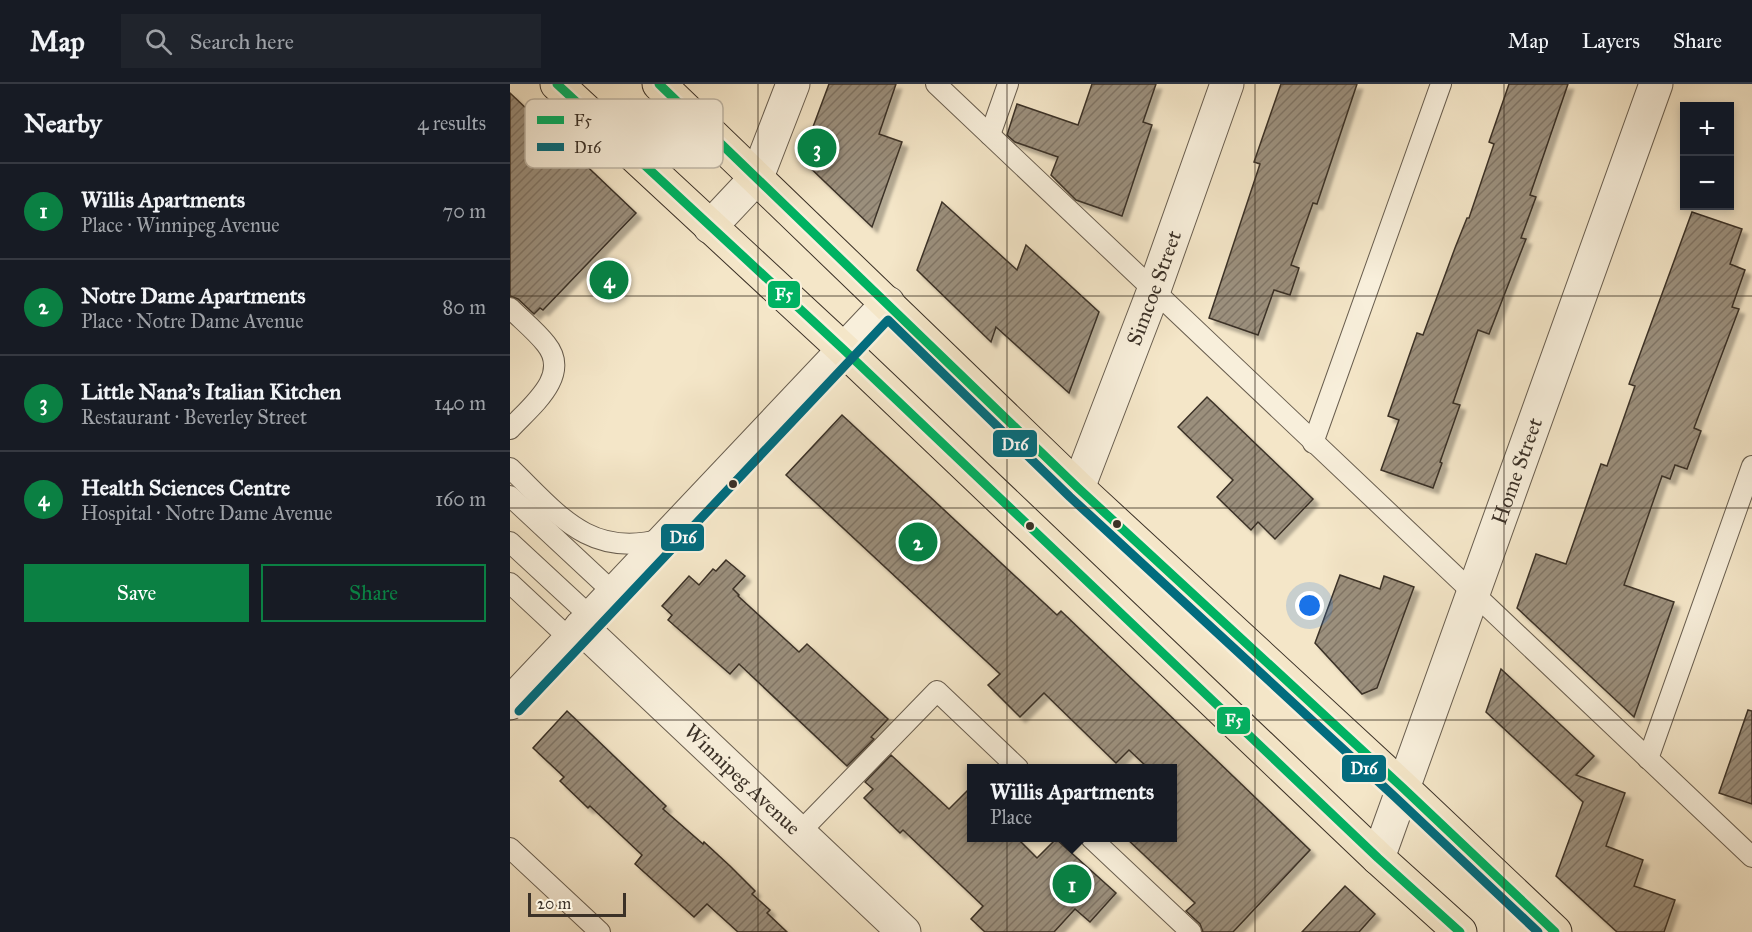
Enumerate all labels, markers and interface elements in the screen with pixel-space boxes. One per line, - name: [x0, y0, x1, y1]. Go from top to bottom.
- search box: [121, 14, 541, 68]
- text: Map: [30, 24, 85, 59]
- icon: search: [142, 25, 175, 58]
- text: Search here: [190, 28, 294, 55]
- text: Map: [1508, 28, 1549, 54]
- text: Layers: [1582, 28, 1640, 54]
- text: Share: [1673, 28, 1722, 54]
- legend: [525, 99, 723, 168]
- map controls: [1680, 102, 1734, 210]
- button: +: [1680, 102, 1734, 156]
- text: Nearby: [24, 107, 102, 139]
- text: 4 results: [417, 111, 486, 135]
- text: F5: [574, 111, 592, 130]
- pin: 3: [798, 126, 836, 170]
- text: D16: [574, 138, 602, 157]
- button: −: [1680, 156, 1734, 210]
- text: Willis Apartments: [81, 186, 245, 213]
- text: 1: [40, 199, 47, 223]
- text: 70 m: [443, 199, 486, 223]
- text: Place · Winnipeg Avenue: [81, 213, 280, 237]
- street label: Simcoe Street: [1121, 226, 1187, 349]
- pin: 4: [590, 258, 628, 302]
- line badge: F5: [767, 280, 801, 309]
- text: Notre Dame Apartments: [81, 282, 306, 309]
- text: F5: [775, 285, 794, 304]
- text: 2: [39, 295, 48, 319]
- text: 80 m: [443, 295, 486, 319]
- text: Place · Notre Dame Avenue: [81, 309, 304, 333]
- text: Little Nana's Italian Kitchen: [81, 378, 341, 405]
- text: 3: [40, 391, 48, 415]
- text: 140 m: [434, 391, 486, 415]
- text: Restaurant · Beverley Street: [81, 405, 307, 429]
- street label: Home Street: [1486, 414, 1548, 528]
- line badge: D16: [992, 429, 1038, 458]
- text: D16: [1001, 435, 1029, 454]
- text: Health Sciences Centre: [81, 474, 290, 501]
- unlabelled marker: [727, 478, 739, 490]
- text: 4: [38, 487, 49, 511]
- text: 160 m: [435, 487, 486, 511]
- text: Hospital · Notre Dame Avenue: [81, 501, 332, 525]
- unlabelled marker: [1111, 518, 1123, 530]
- pin: 2: [898, 520, 938, 564]
- unlabelled marker: [1024, 520, 1036, 532]
- line badge: D16: [660, 523, 705, 552]
- text: D16: [669, 528, 697, 547]
- button: Save: [24, 564, 249, 622]
- button: Share: [261, 564, 486, 622]
- your location: [1295, 591, 1324, 620]
- line badge: F5: [1216, 706, 1251, 735]
- text: F5: [1225, 711, 1244, 730]
- street label: Winnipeg Avenue: [679, 718, 806, 841]
- line badge: D16: [1341, 754, 1387, 783]
- text: D16: [1350, 759, 1378, 778]
- popup: [967, 764, 1177, 842]
- text: Willis Apartments: [990, 778, 1154, 805]
- text: Place: [990, 805, 1032, 829]
- pin: 1: [1052, 862, 1092, 906]
- scale bar: [528, 890, 626, 918]
- text: 20 m: [537, 894, 571, 913]

